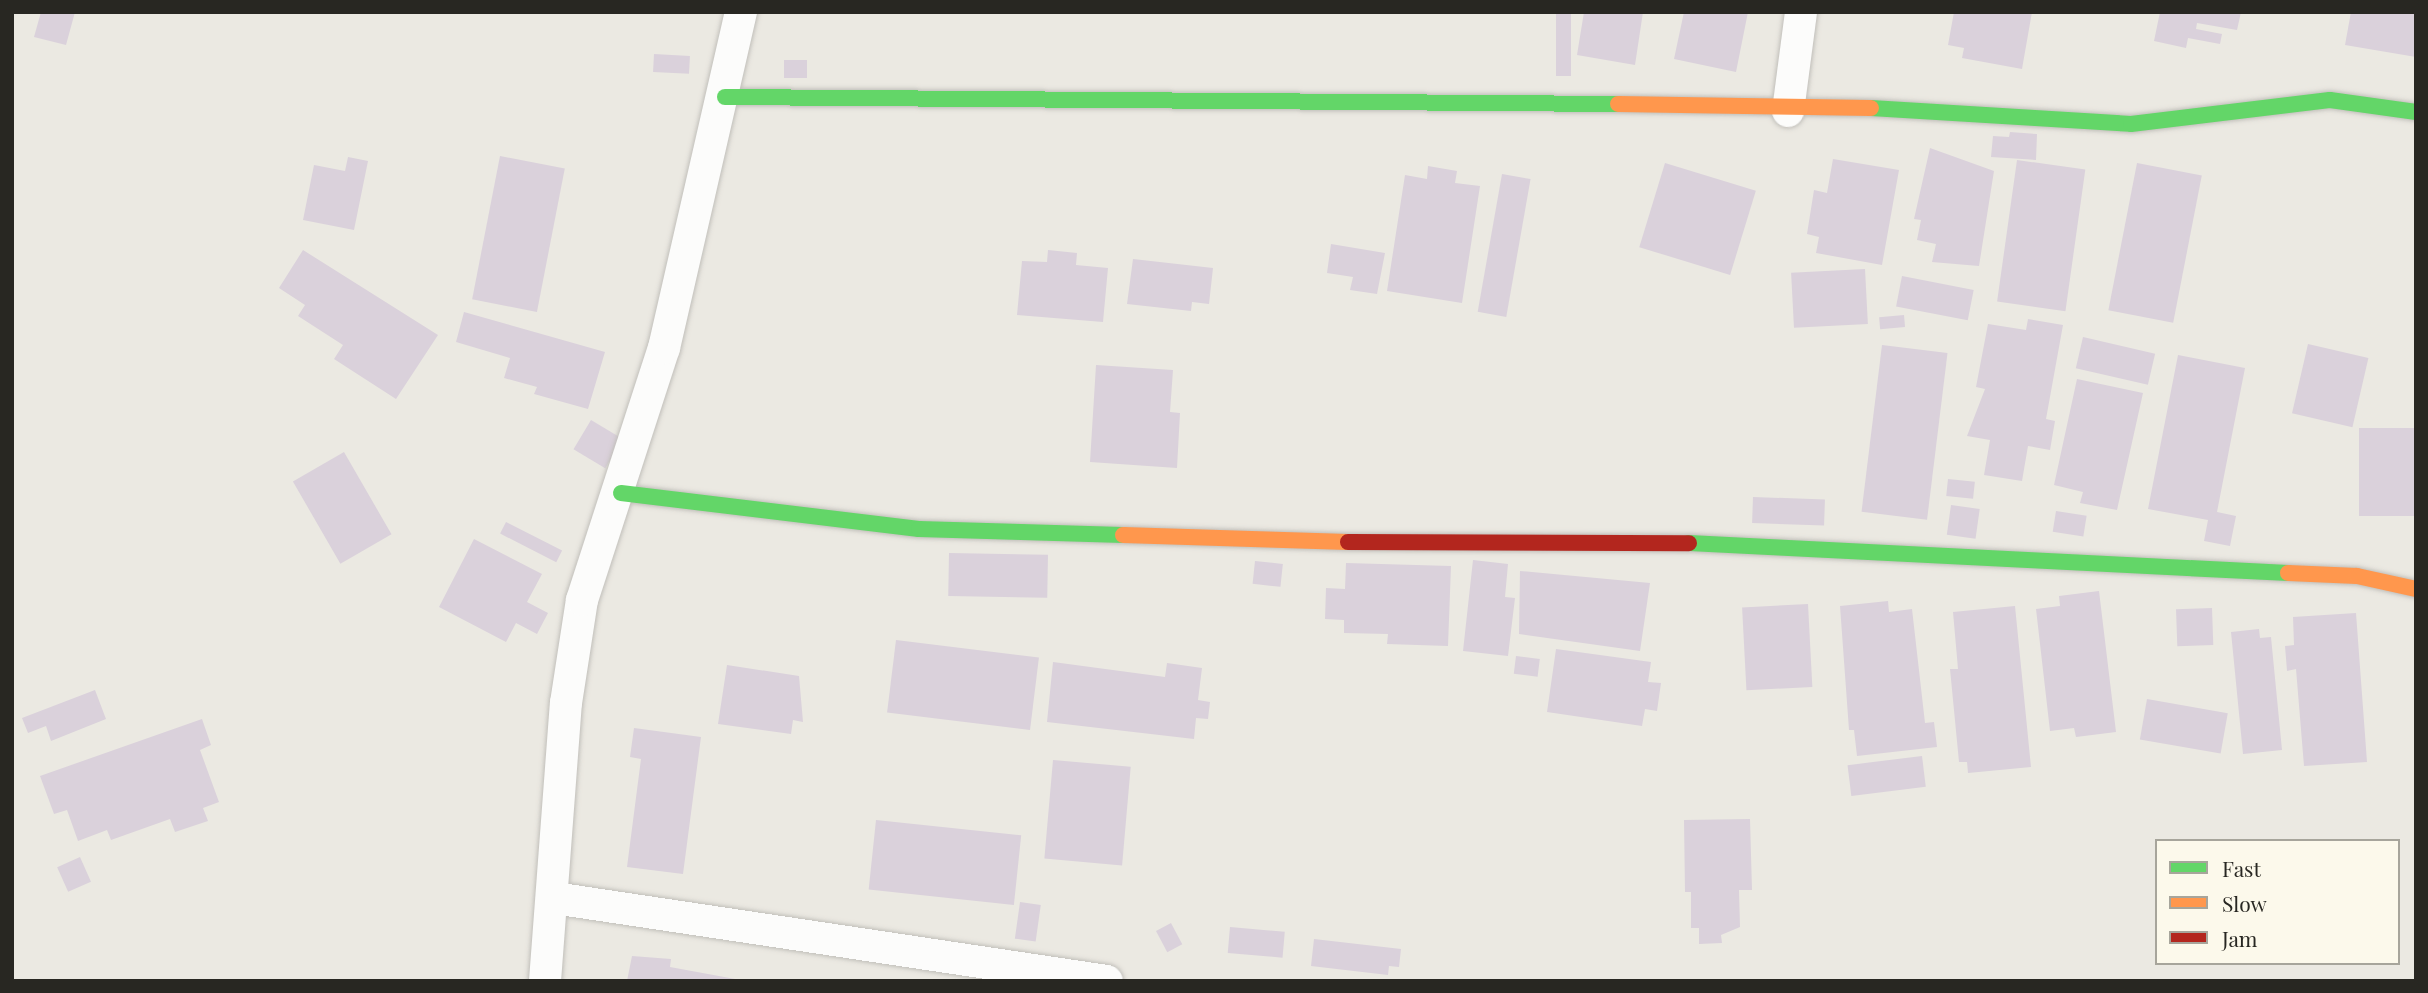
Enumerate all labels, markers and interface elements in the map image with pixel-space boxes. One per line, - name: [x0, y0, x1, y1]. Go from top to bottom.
- legend: [2155, 839, 2400, 965]
- text: Fast: [2222, 854, 2261, 882]
- text: Slow: [2222, 889, 2267, 917]
- text: Jam: [2222, 924, 2258, 952]

